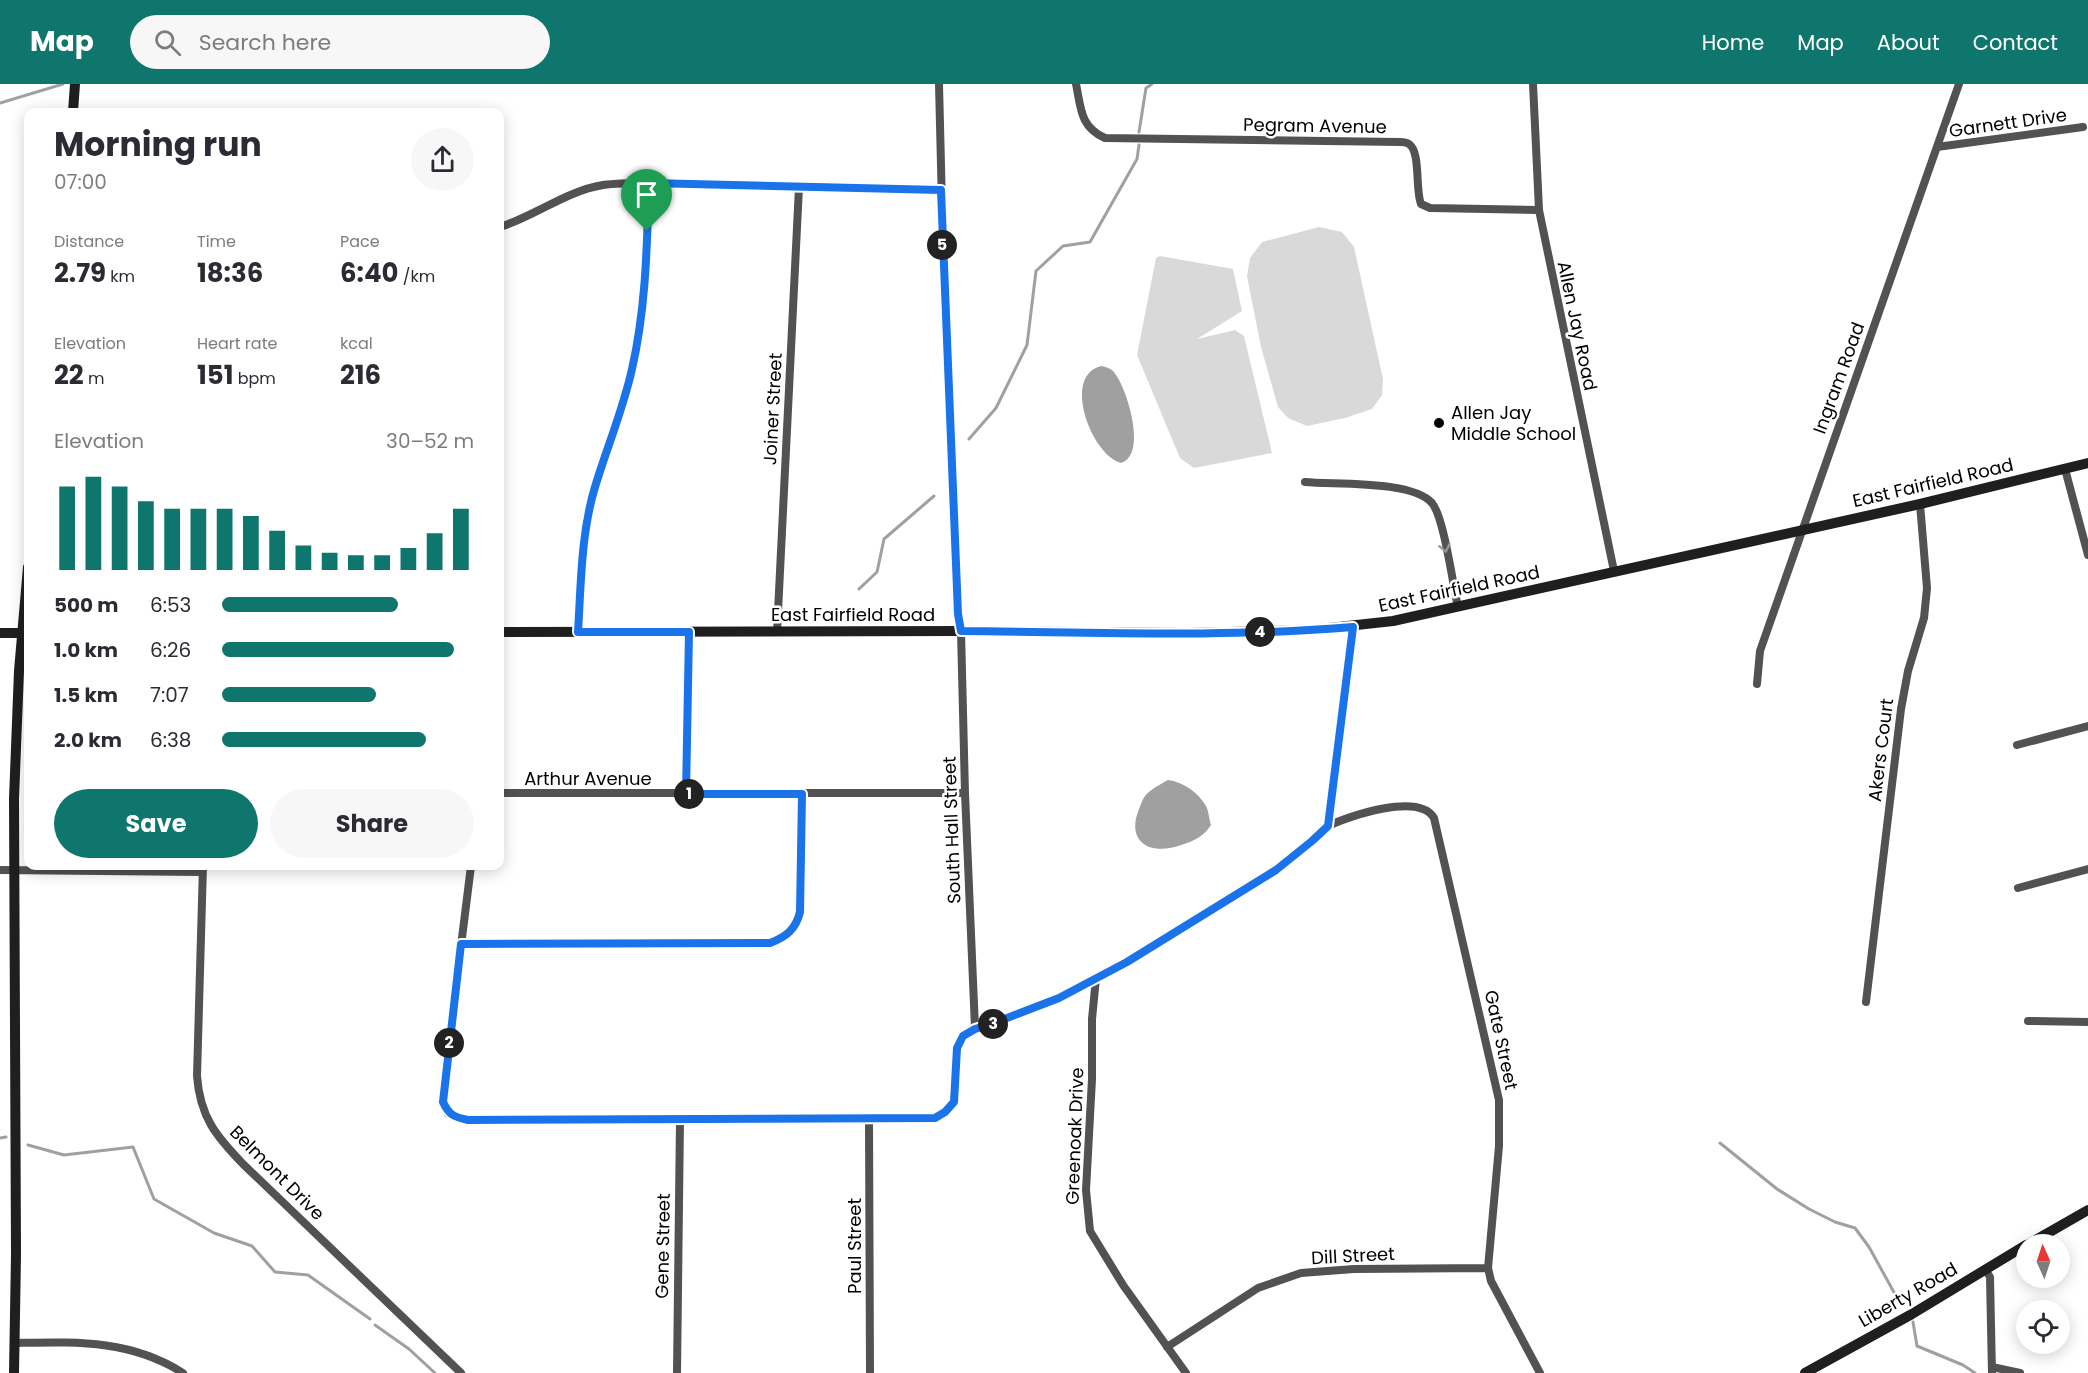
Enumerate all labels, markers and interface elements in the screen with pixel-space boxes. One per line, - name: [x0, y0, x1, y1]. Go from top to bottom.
- search box: [130, 15, 550, 69]
- text: Map: [30, 22, 94, 61]
- icon: search: [151, 26, 184, 59]
- text: Search here: [199, 27, 331, 58]
- text: Home: [1702, 28, 1764, 57]
- text: Map: [1797, 28, 1844, 57]
- text: About: [1877, 28, 1940, 57]
- text: Contact: [1973, 28, 2058, 57]
- street label: Garnett Drive: [1947, 102, 2068, 143]
- street label: Pegram Avenue: [1243, 112, 1387, 139]
- text: Morning run: [54, 121, 262, 168]
- button: share: [411, 128, 474, 191]
- text: 07:00: [54, 168, 107, 196]
- pin: [621, 169, 672, 231]
- icon: arrive: [630, 178, 663, 211]
- text: Distance: [54, 230, 124, 253]
- text: Time: [197, 230, 236, 253]
- text: Pace: [340, 230, 380, 253]
- pin: 5: [927, 230, 957, 260]
- text: 5: [937, 233, 947, 256]
- text: 2.79: [54, 255, 106, 291]
- text: 18:36: [197, 255, 263, 291]
- text: 6:40: [340, 255, 399, 291]
- street label: Allen Jay Road: [1552, 259, 1603, 393]
- text: km: [106, 265, 135, 288]
- text: /km: [399, 265, 435, 288]
- street label: Ingram Road: [1807, 319, 1870, 437]
- text: Elevation: [54, 332, 126, 355]
- text: Heart rate: [197, 332, 277, 355]
- text: kcal: [340, 332, 373, 355]
- street label: Joiner Street: [757, 352, 788, 466]
- text: 22: [54, 357, 84, 393]
- text: 151: [197, 357, 233, 393]
- text: 216: [340, 357, 381, 393]
- text: m: [84, 367, 104, 390]
- text: bpm: [233, 367, 276, 390]
- place label: Allen Jay Middle School: [1451, 400, 1576, 446]
- marker: Allen Jay Middle School: [1432, 416, 1446, 430]
- text: Elevation: [54, 427, 144, 455]
- text: 30–52 m: [386, 427, 474, 455]
- street label: East Fairfield Road: [1850, 452, 2016, 513]
- one-way arrow: [1438, 543, 1451, 553]
- street label: East Fairfield Road: [1376, 559, 1542, 618]
- text: 500 m: [54, 591, 119, 619]
- text: 6:53: [150, 591, 191, 619]
- street label: East Fairfield Road: [771, 602, 935, 627]
- pin: 4: [1245, 617, 1275, 647]
- text: 4: [1255, 620, 1265, 643]
- text: 1.0 km: [54, 636, 118, 664]
- text: 6:26: [150, 636, 191, 664]
- text: 1.5 km: [54, 681, 118, 709]
- text: 7:07: [150, 681, 189, 709]
- street label: Akers Court: [1862, 697, 1899, 803]
- text: 2.0 km: [54, 726, 122, 754]
- text: 6:38: [150, 726, 191, 754]
- street label: South Hall Street: [936, 756, 967, 904]
- street label: Arthur Avenue: [524, 766, 652, 791]
- pin: 1: [674, 779, 704, 809]
- text: 1: [686, 782, 692, 805]
- button: Save: [54, 789, 258, 858]
- button: Share: [270, 789, 474, 858]
- street label: Gate Street: [1479, 988, 1524, 1092]
- pin: 3: [978, 1009, 1008, 1039]
- text: 3: [988, 1012, 998, 1035]
- pin: 2: [434, 1028, 464, 1058]
- text: 2: [444, 1031, 454, 1054]
- street label: Greenoak Drive: [1060, 1067, 1089, 1205]
- street label: Belmont Drive: [224, 1120, 330, 1226]
- street label: Gene Street: [649, 1193, 676, 1299]
- street label: Paul Street: [842, 1198, 867, 1294]
- north arrow: [2016, 1234, 2070, 1288]
- map controls: [2016, 1234, 2070, 1354]
- street label: Dill Street: [1311, 1241, 1395, 1270]
- street label: Liberty Road: [1854, 1256, 1962, 1333]
- button: locate: [2016, 1300, 2070, 1354]

